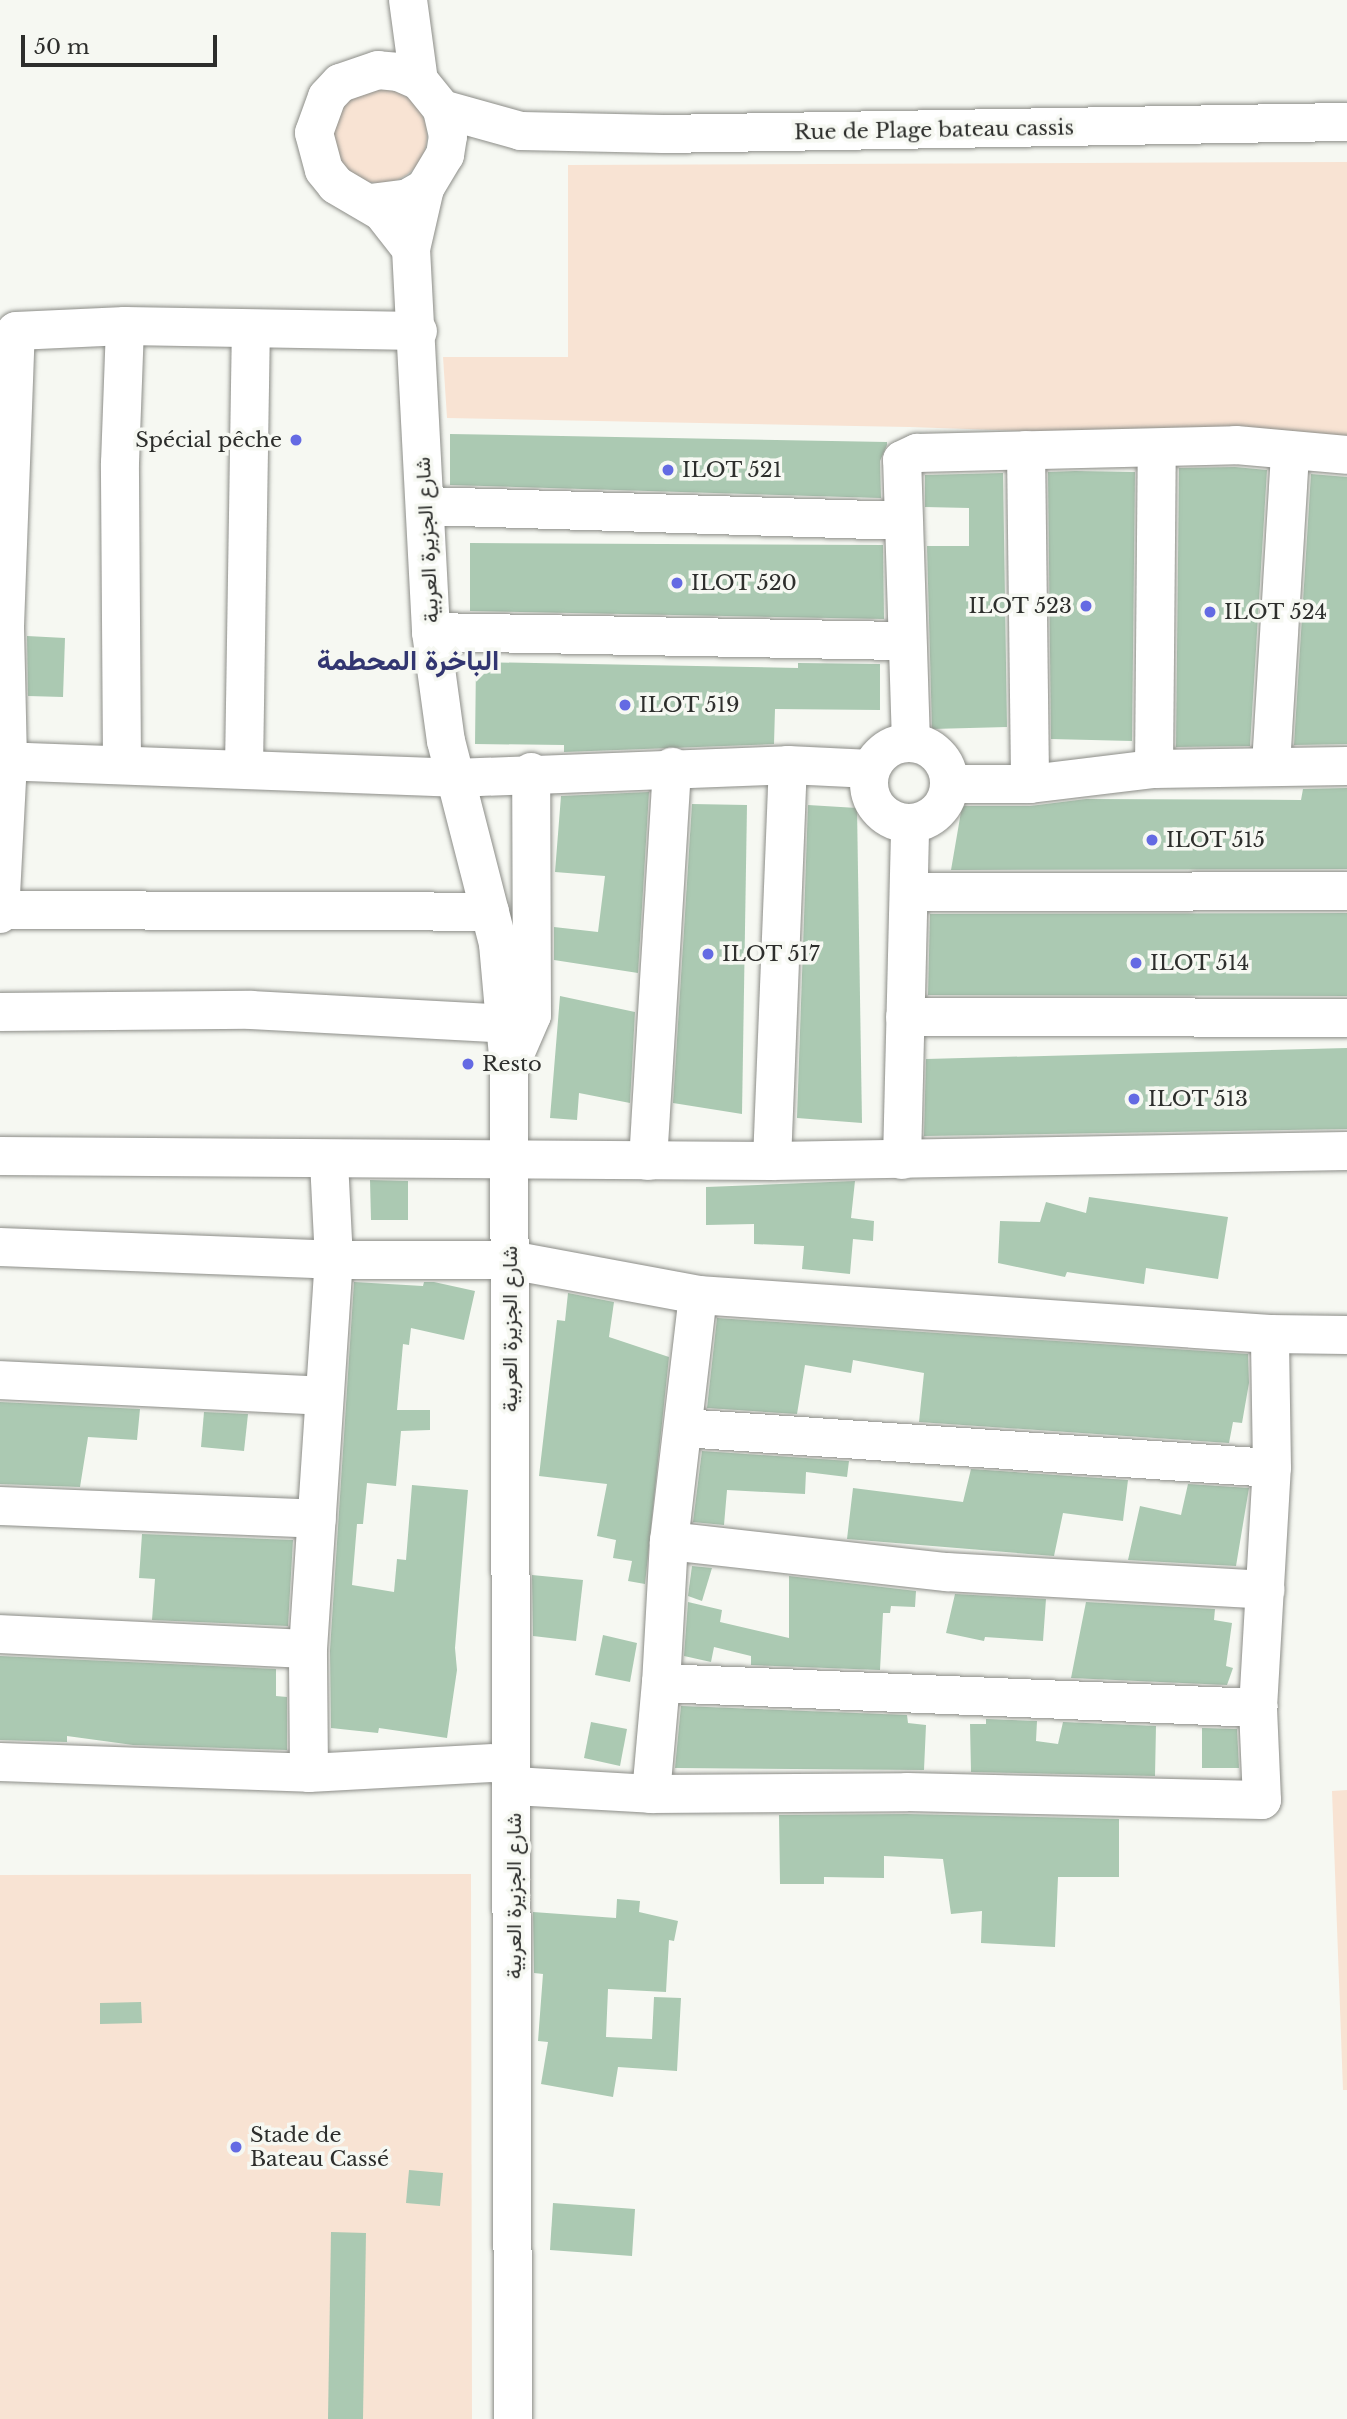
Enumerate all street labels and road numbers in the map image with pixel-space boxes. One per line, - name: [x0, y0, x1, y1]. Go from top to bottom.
- street label: Rue de Plage bateau cassis: [794, 115, 1074, 145]
- street label: شارع الجزيرة العربية: [410, 456, 444, 624]
- street label: شارع الجزيرة العربية: [497, 1246, 523, 1412]
- street label: شارع الجزيرة العربية: [501, 1813, 527, 1979]

